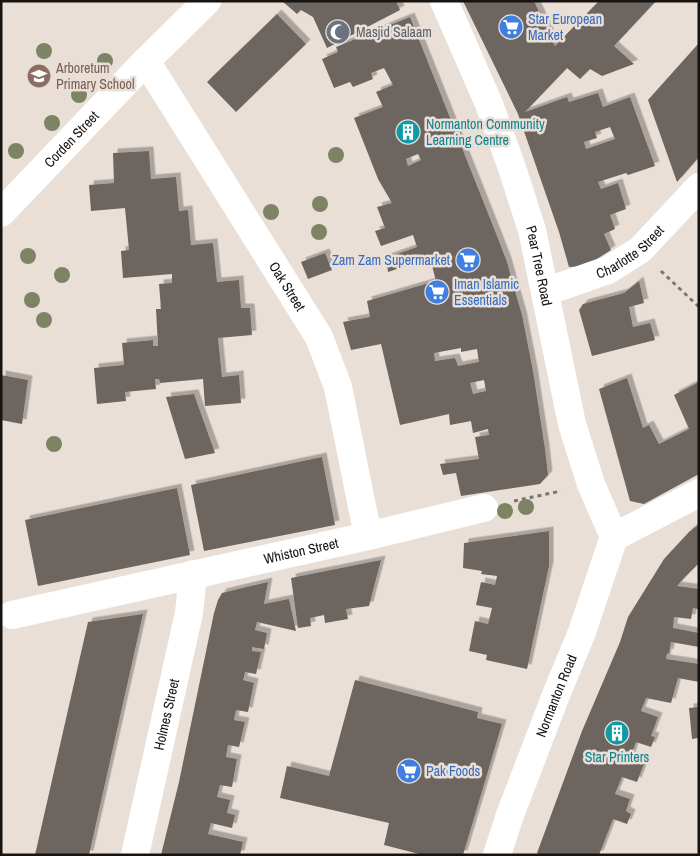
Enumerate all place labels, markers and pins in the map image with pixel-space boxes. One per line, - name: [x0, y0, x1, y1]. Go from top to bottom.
- place label: Star European Market: [528, 10, 602, 44]
- supermarket icon: Star European Market: [498, 14, 524, 40]
- mosque icon: Masjid Salaam: [325, 19, 351, 45]
- place label: Masjid Salaam: [356, 23, 432, 41]
- place label: Arboretum Primary School: [55, 59, 134, 93]
- school or university icon: Arboretum Primary School: [26, 63, 52, 89]
- place label: Normanton Community Learning Centre: [426, 115, 545, 149]
- building icon: Normanton Community Learning Centre: [395, 119, 421, 145]
- supermarket icon: Zam Zam Supermarket: [455, 247, 481, 273]
- place label: Zam Zam Supermarket: [332, 251, 450, 269]
- place label: Iman Islamic Essentials: [454, 275, 519, 309]
- supermarket icon: Iman Islamic Essentials: [424, 279, 450, 305]
- building icon: Star Printers: [604, 720, 630, 746]
- place label: Star Printers: [585, 748, 649, 766]
- supermarket icon: Pak Foods: [396, 758, 422, 784]
- place label: Pak Foods: [426, 762, 481, 780]

